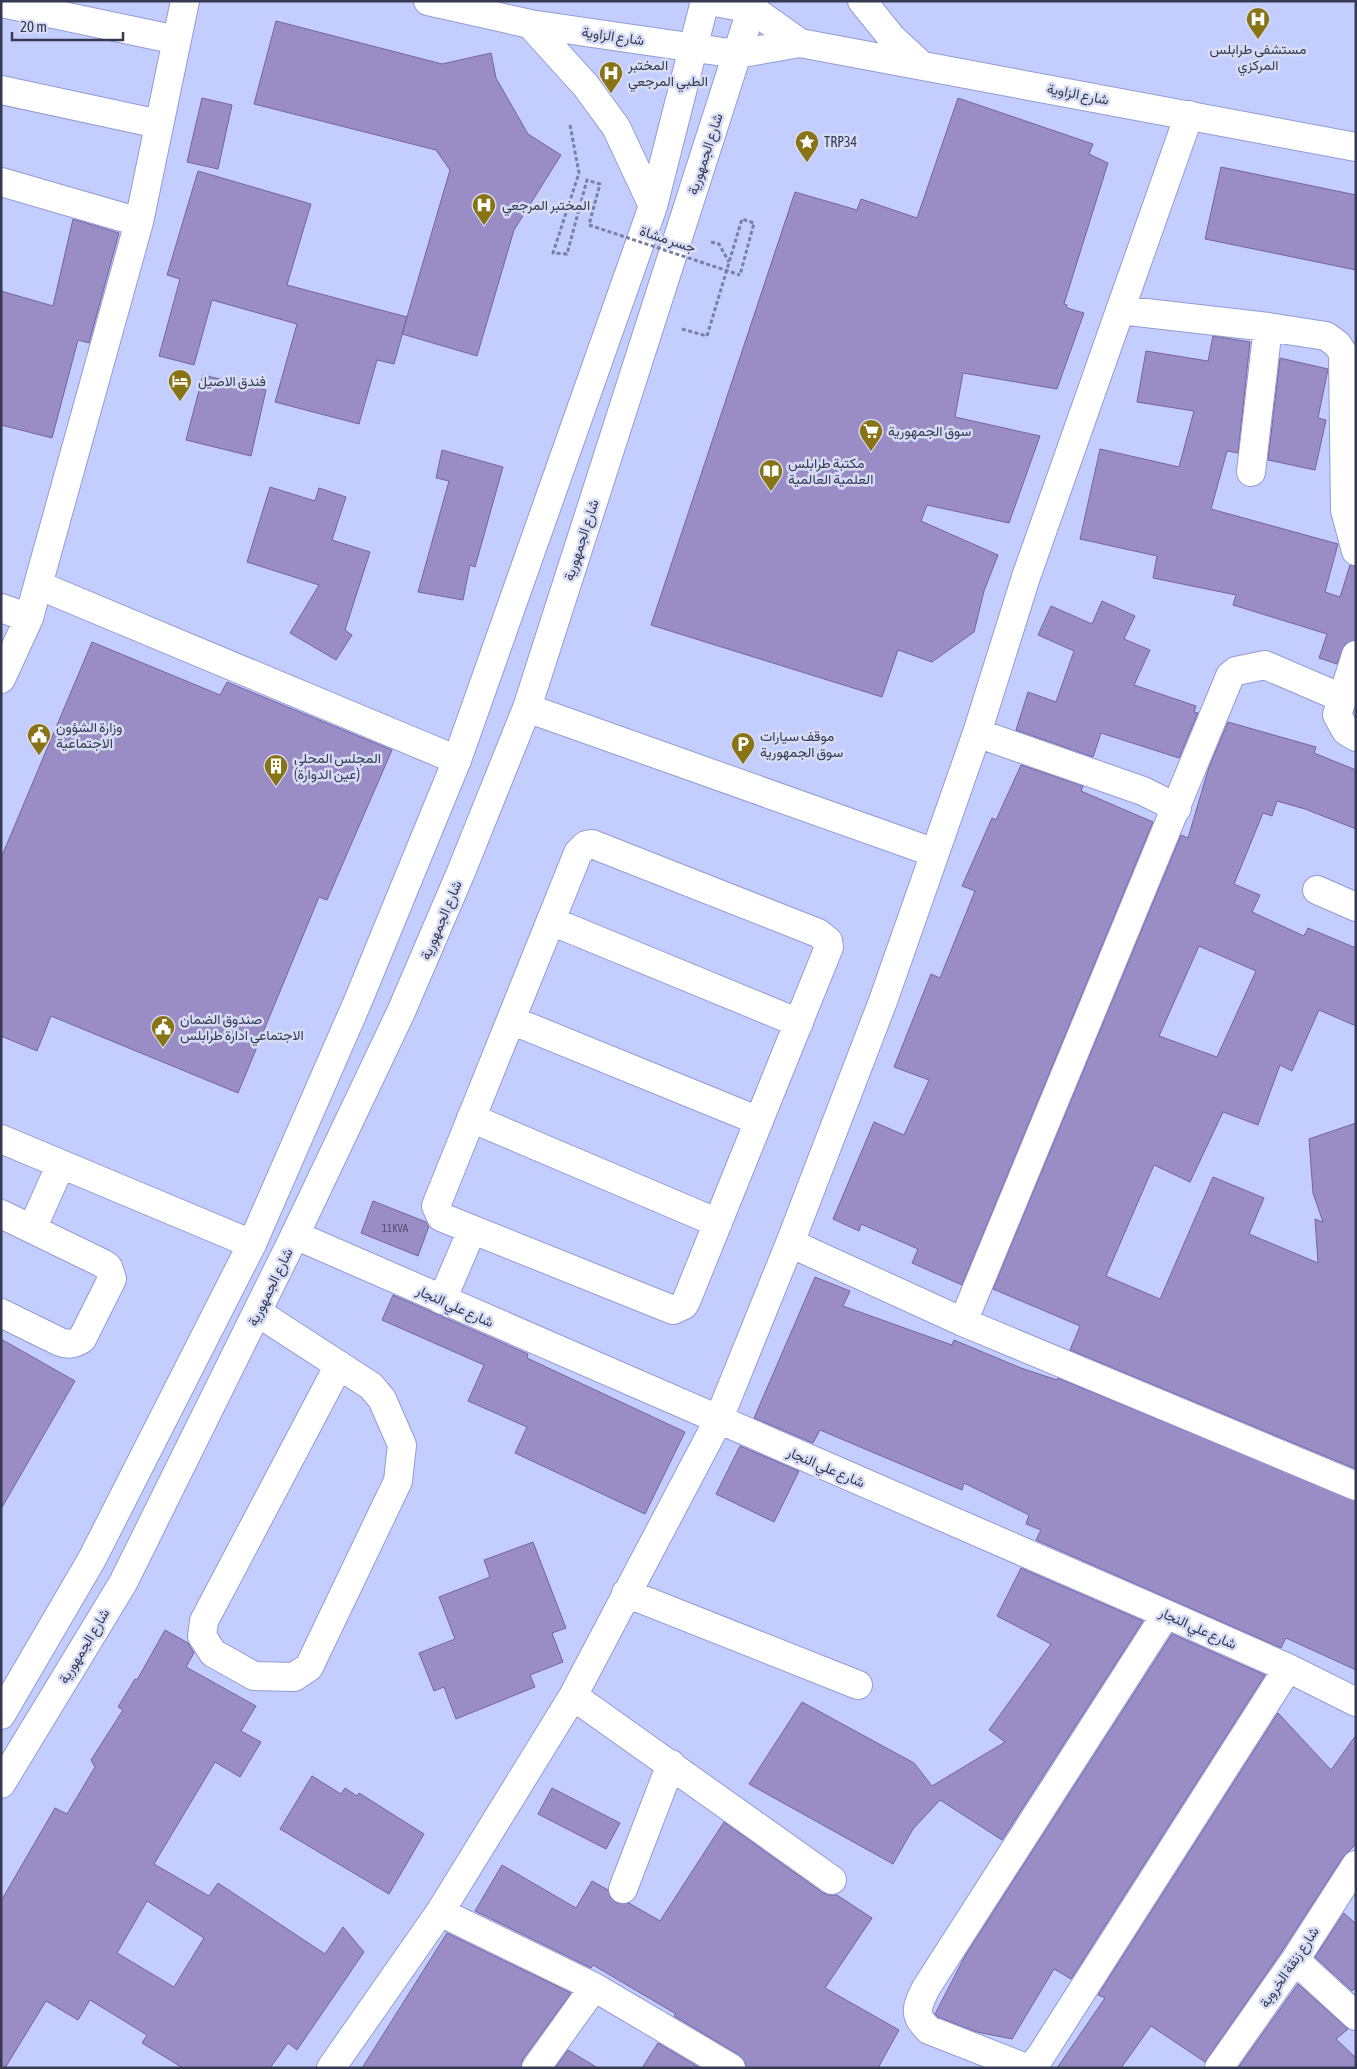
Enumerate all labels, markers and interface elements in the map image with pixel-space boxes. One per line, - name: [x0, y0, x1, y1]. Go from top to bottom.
- hospital icon: مستشفى طرابلس المركزي: [1245, 6, 1271, 40]
- scale bar: [12, 10, 124, 42]
- text: 20 m: [20, 18, 47, 35]
- street label: شارع الزاوية: [580, 24, 645, 51]
- place label: مستشفى طرابلس المركزي: [1210, 41, 1306, 77]
- place label: المختبر الطبي المرجعي: [627, 57, 708, 93]
- hospital icon: المختبر الطبي المرجعي: [598, 60, 624, 94]
- street label: شارع الزاوية: [1045, 80, 1110, 111]
- street label: شارع الجمهورية: [684, 111, 729, 198]
- place icon: TRP34: [794, 129, 820, 163]
- place label: TRP34: [824, 134, 858, 150]
- hospital icon: المختبر المرجعي: [471, 192, 497, 226]
- place label: المختبر المرجعي: [502, 197, 590, 217]
- street label: جسر مشاة: [638, 222, 698, 257]
- hotel icon: فندق الاصيل: [167, 368, 193, 402]
- place label: فندق الاصيل: [198, 373, 266, 390]
- supermarket icon: سوق الجمهورية: [858, 418, 884, 452]
- place label: سوق الجمهورية: [888, 423, 971, 440]
- place label: مكتبة طرابلس العلمية العالمية: [788, 455, 873, 487]
- library icon: مكتبة طرابلس العلمية العالمية: [758, 458, 784, 492]
- street label: شارع الجمهورية: [560, 497, 605, 584]
- place label: وزارة الشؤون الاجتماعية: [56, 719, 122, 752]
- public building icon: وزارة الشؤون الاجتماعية: [26, 722, 52, 756]
- place label: موقف سيارات سوق الجمهورية: [760, 728, 843, 761]
- parking icon: موقف سيارات سوق الجمهورية: [730, 731, 756, 765]
- place label: المجلس المحلي (عين الدوارة): [294, 750, 381, 783]
- building icon: المجلس المحلي (عين الدوارة): [263, 753, 289, 787]
- street label: شارع الجمهورية: [417, 878, 468, 963]
- place label: صندوق الضمان الاجتماعي ادارة طرابلس: [180, 1011, 304, 1047]
- public building icon: صندوق الضمان الاجتماعي ادارة طرابلس: [150, 1014, 176, 1048]
- house number: 11KVA: [382, 1222, 409, 1234]
- street label: شارع الجمهورية: [244, 1245, 298, 1330]
- street label: شارع علي النجار: [411, 1281, 496, 1334]
- street label: شارع علي النجار: [782, 1443, 867, 1494]
- street label: شارع علي النجار: [1154, 1603, 1239, 1656]
- street label: شارع الجمهورية: [55, 1606, 115, 1688]
- street label: شارع زنقة الخروبة: [1256, 1924, 1324, 2012]

